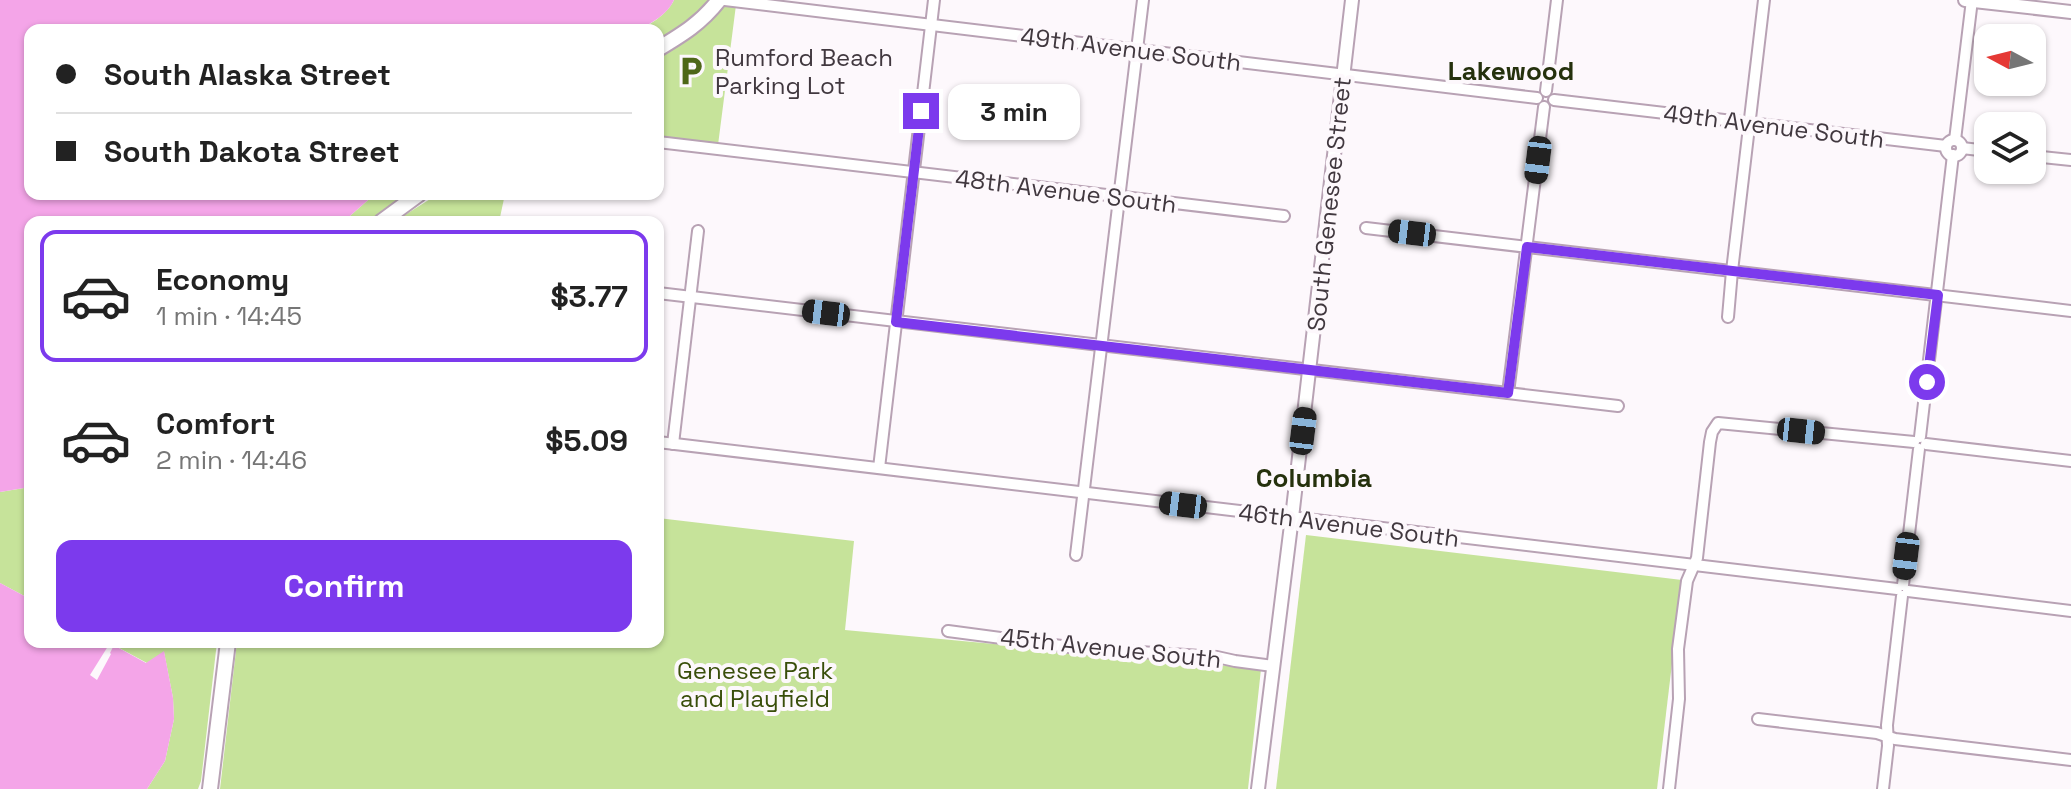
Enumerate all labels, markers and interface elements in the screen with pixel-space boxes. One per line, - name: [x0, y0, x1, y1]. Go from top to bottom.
- street label: 49th Avenue South: [1019, 20, 1243, 78]
- north arrow: [1974, 24, 2046, 96]
- map controls: [1974, 24, 2046, 184]
- place label: Rumford Beach Parking Lot: [715, 42, 893, 101]
- parking icon: Rumford Beach Parking Lot: [674, 54, 708, 88]
- district label: Lakewood: [1448, 54, 1574, 88]
- text: South Alaska Street: [104, 55, 391, 94]
- street label: South Genesee Street: [1300, 75, 1358, 333]
- callout: 3 min: [949, 83, 1081, 139]
- route end: [903, 93, 939, 129]
- text: 3 min: [980, 95, 1048, 129]
- street label: 49th Avenue South: [1662, 97, 1886, 155]
- button: layers: [1974, 112, 2046, 184]
- text: South Dakota Street: [104, 132, 400, 171]
- car: [1523, 135, 1553, 185]
- street label: 48th Avenue South: [954, 162, 1178, 220]
- car: [1387, 218, 1437, 248]
- icon: car: [60, 260, 132, 332]
- text: Economy: [156, 260, 289, 299]
- text: $3.77: [550, 277, 628, 316]
- car: [801, 298, 851, 328]
- text: 1 min · 14:45: [156, 299, 302, 333]
- route start: [1909, 364, 1945, 400]
- icon: car: [60, 404, 132, 476]
- text: Comfort: [156, 404, 275, 443]
- car: [1288, 406, 1318, 456]
- car: [1776, 417, 1826, 445]
- text: $5.09: [545, 421, 628, 460]
- text: 2 min · 14:46: [156, 443, 307, 477]
- district label: Columbia: [1256, 461, 1372, 495]
- car: [1158, 490, 1208, 520]
- street label: 46th Avenue South: [1237, 496, 1461, 554]
- car: [1891, 531, 1921, 581]
- button: Confirm: [56, 540, 632, 632]
- street label: 45th Avenue South: [999, 621, 1223, 675]
- park label: Genesee Park and Playfield: [677, 655, 833, 714]

